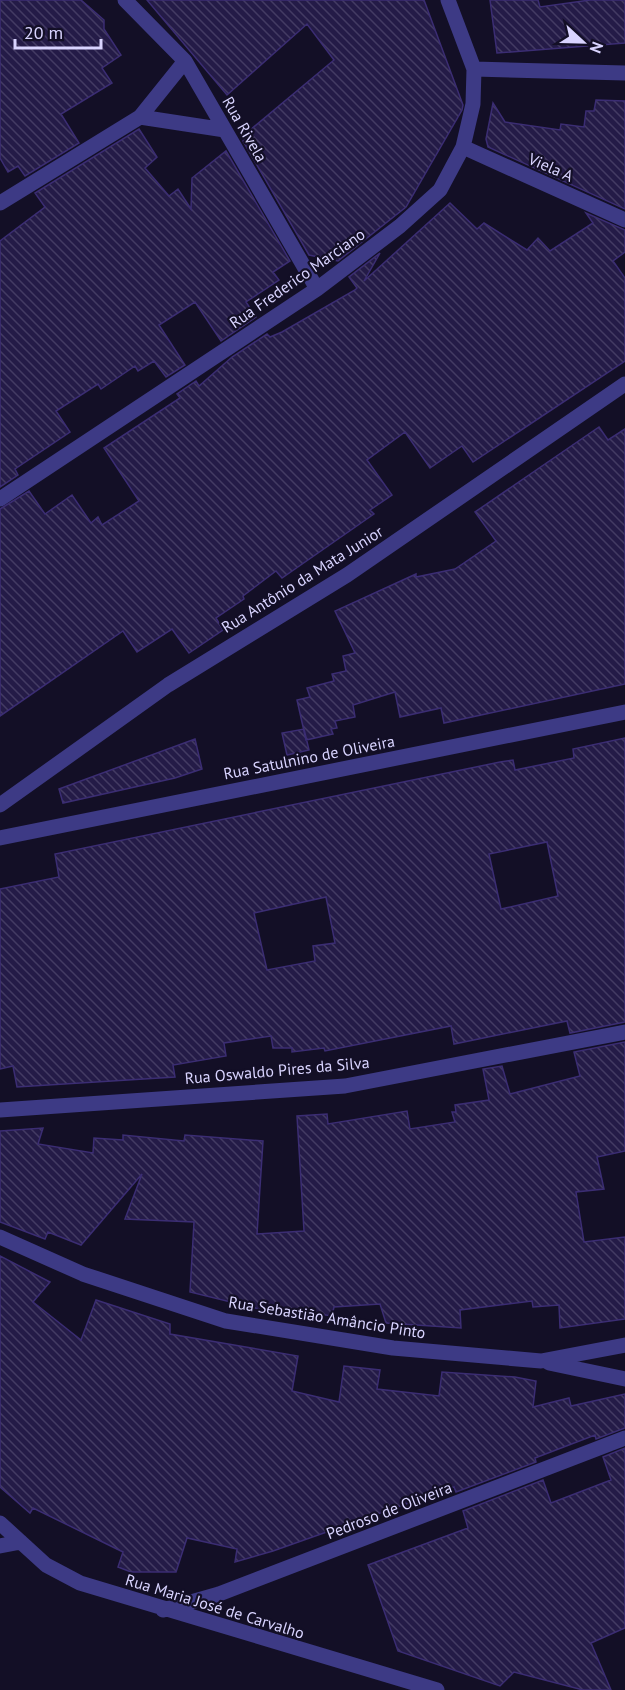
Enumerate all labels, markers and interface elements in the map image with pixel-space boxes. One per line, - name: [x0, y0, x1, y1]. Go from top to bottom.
- scale bar: [15, 12, 100, 50]
- north arrow: [553, 12, 613, 72]
- text: 20 m: [24, 21, 63, 44]
- text: N: [586, 39, 608, 56]
- street label: Rua Rivela: [218, 93, 272, 165]
- street label: Viela A: [524, 148, 577, 186]
- street label: Rua Frederico Marciano: [225, 224, 369, 332]
- street label: Rua Antônio da Mata Junior: [217, 521, 387, 637]
- street label: Rua Satulnino de Oliveira: [222, 731, 396, 783]
- street label: Rua Oswaldo Pires da Silva: [184, 1052, 370, 1088]
- street label: Rua Sebastião Amâncio Pinto: [227, 1292, 427, 1342]
- street label: Pedroso de Oliveira: [323, 1477, 455, 1543]
- street label: Rua Maria José de Carvalho: [123, 1569, 307, 1643]

